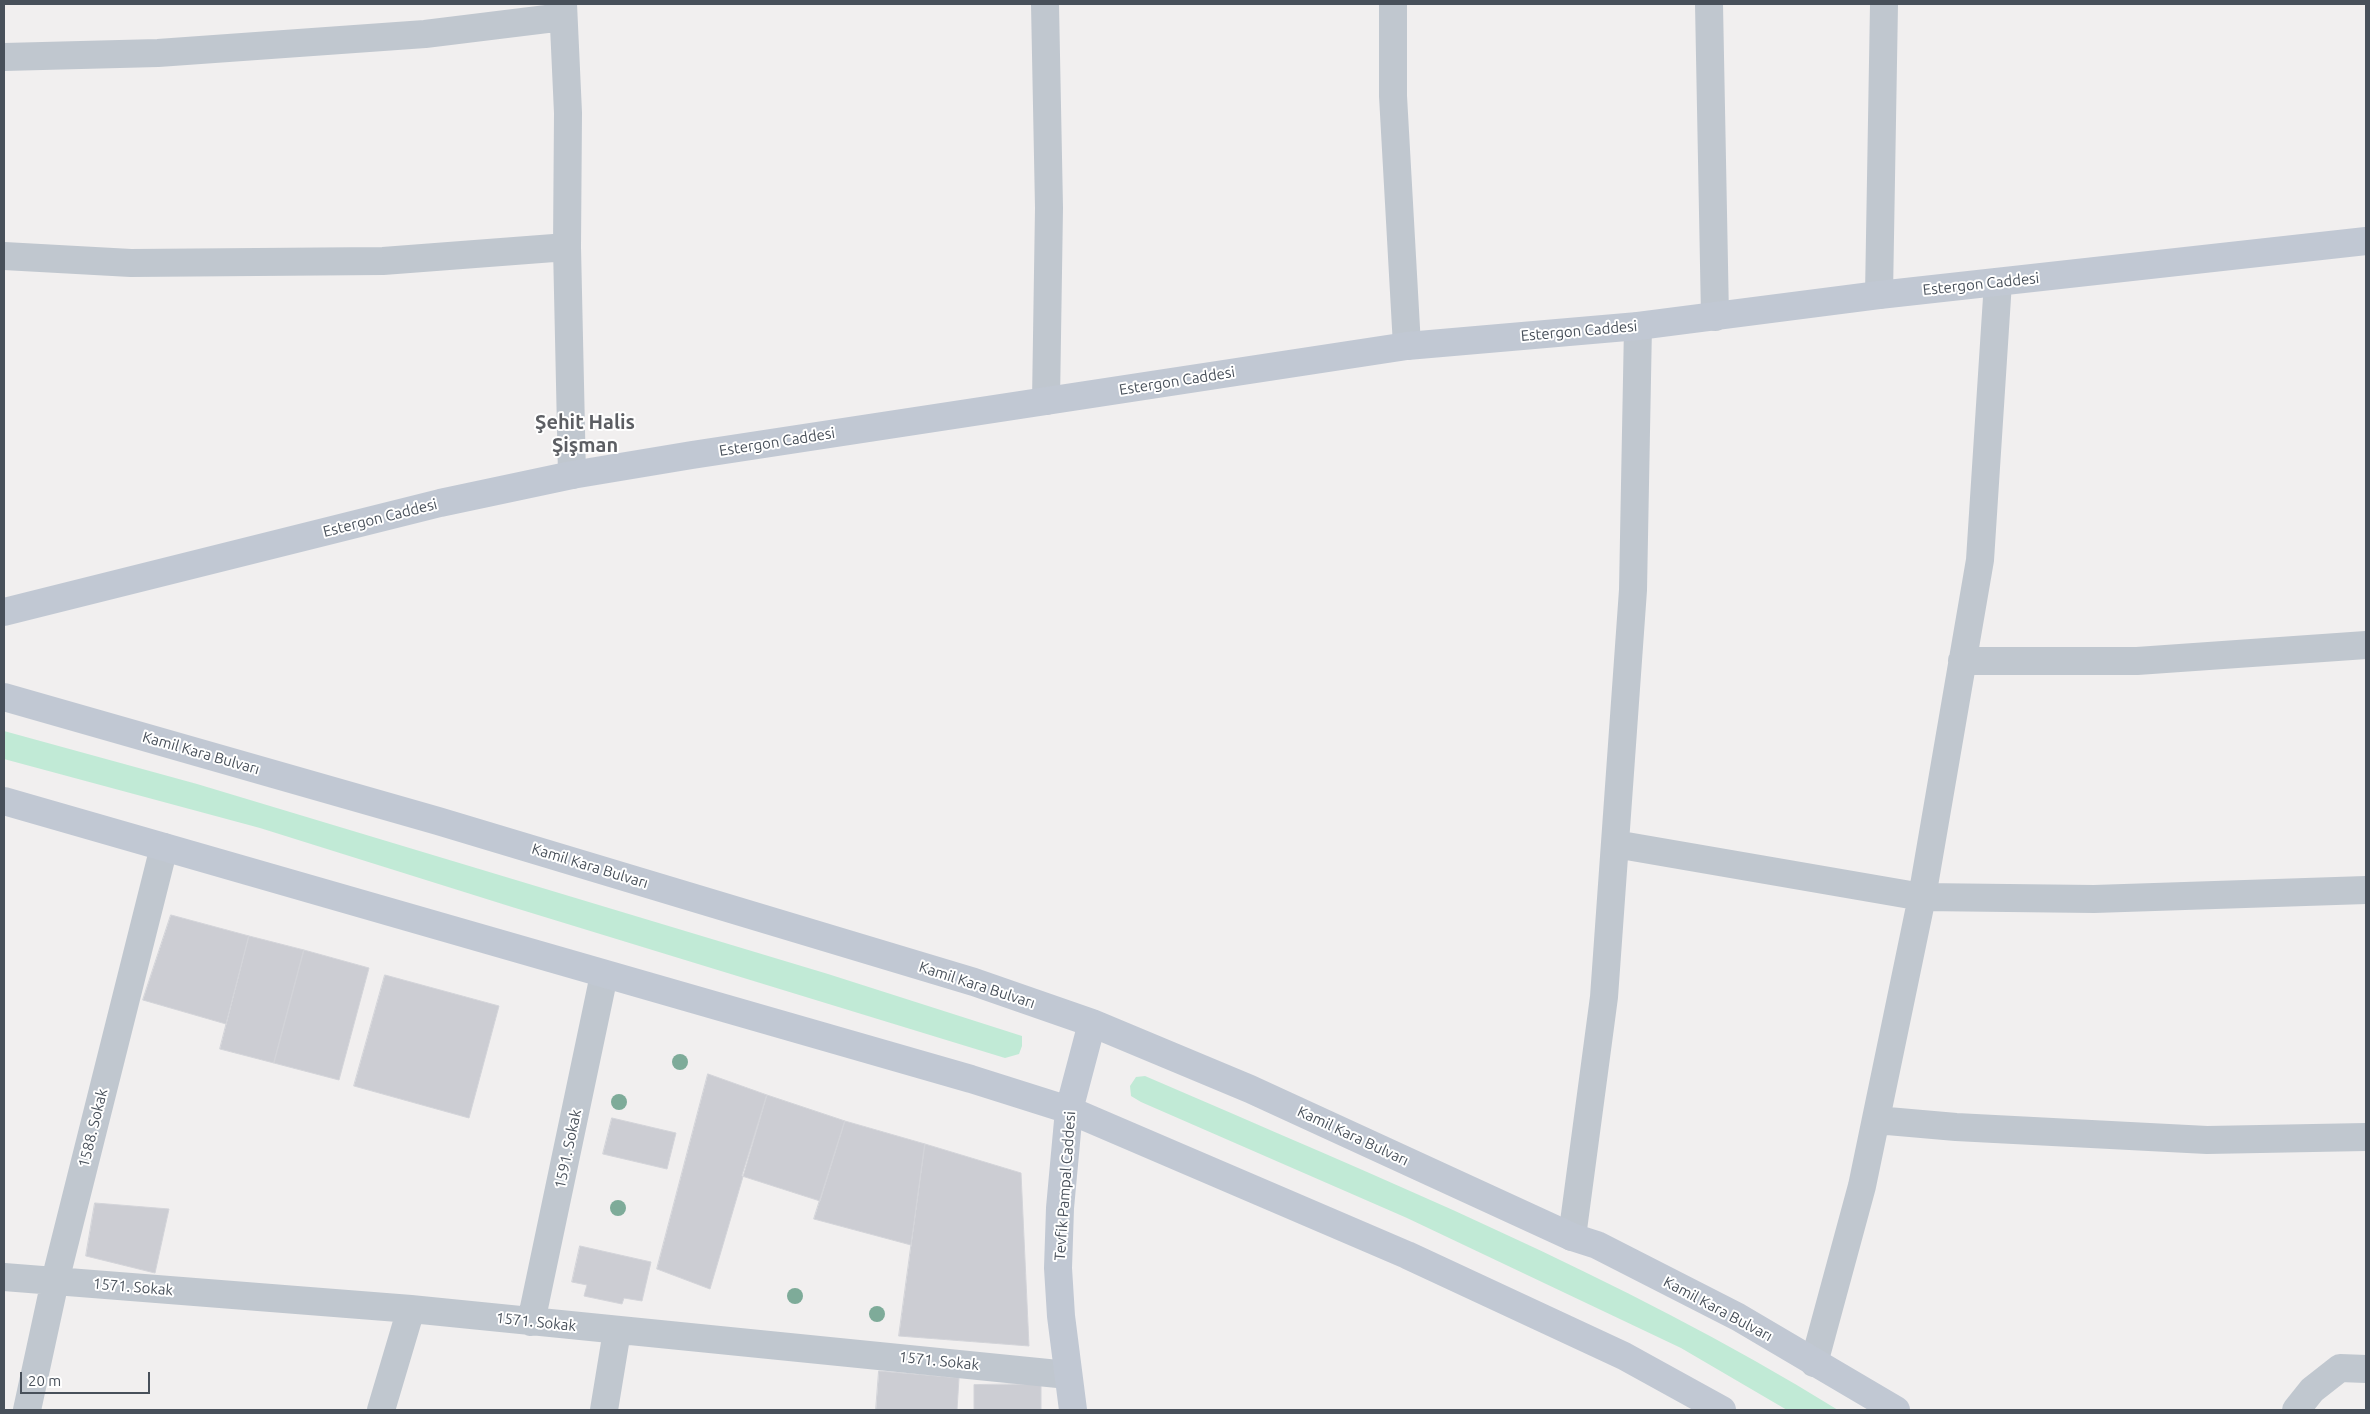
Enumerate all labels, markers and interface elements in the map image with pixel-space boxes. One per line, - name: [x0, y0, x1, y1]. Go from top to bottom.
- street label: Estergon Caddesi: [1922, 269, 2040, 299]
- street label: Estergon Caddesi: [1520, 317, 1638, 345]
- street label: Estergon Caddesi: [1118, 363, 1236, 399]
- district label: Şehit Halis Şişman: [535, 410, 635, 457]
- street label: Estergon Caddesi: [718, 424, 836, 460]
- street label: Estergon Caddesi: [321, 495, 439, 541]
- street label: Kamil Kara Bulvarı: [140, 728, 262, 778]
- street label: Kamil Kara Bulvarı: [530, 840, 650, 892]
- street label: Kamil Kara Bulvarı: [917, 958, 1037, 1012]
- street label: 1588. Sokak: [75, 1087, 111, 1169]
- street label: Kamil Kara Bulvarı: [1294, 1102, 1412, 1170]
- street label: 1591. Sokak: [551, 1108, 585, 1190]
- street label: Tevfik Pampal Caddesi: [1051, 1111, 1079, 1261]
- street label: Kamil Kara Bulvarı: [1660, 1273, 1776, 1345]
- street label: 1571. Sokak: [92, 1275, 174, 1299]
- street label: 1571. Sokak: [495, 1309, 577, 1335]
- street label: 1571. Sokak: [898, 1348, 980, 1374]
- scale bar: [22, 1362, 152, 1394]
- text: 20 m: [28, 1372, 61, 1389]

